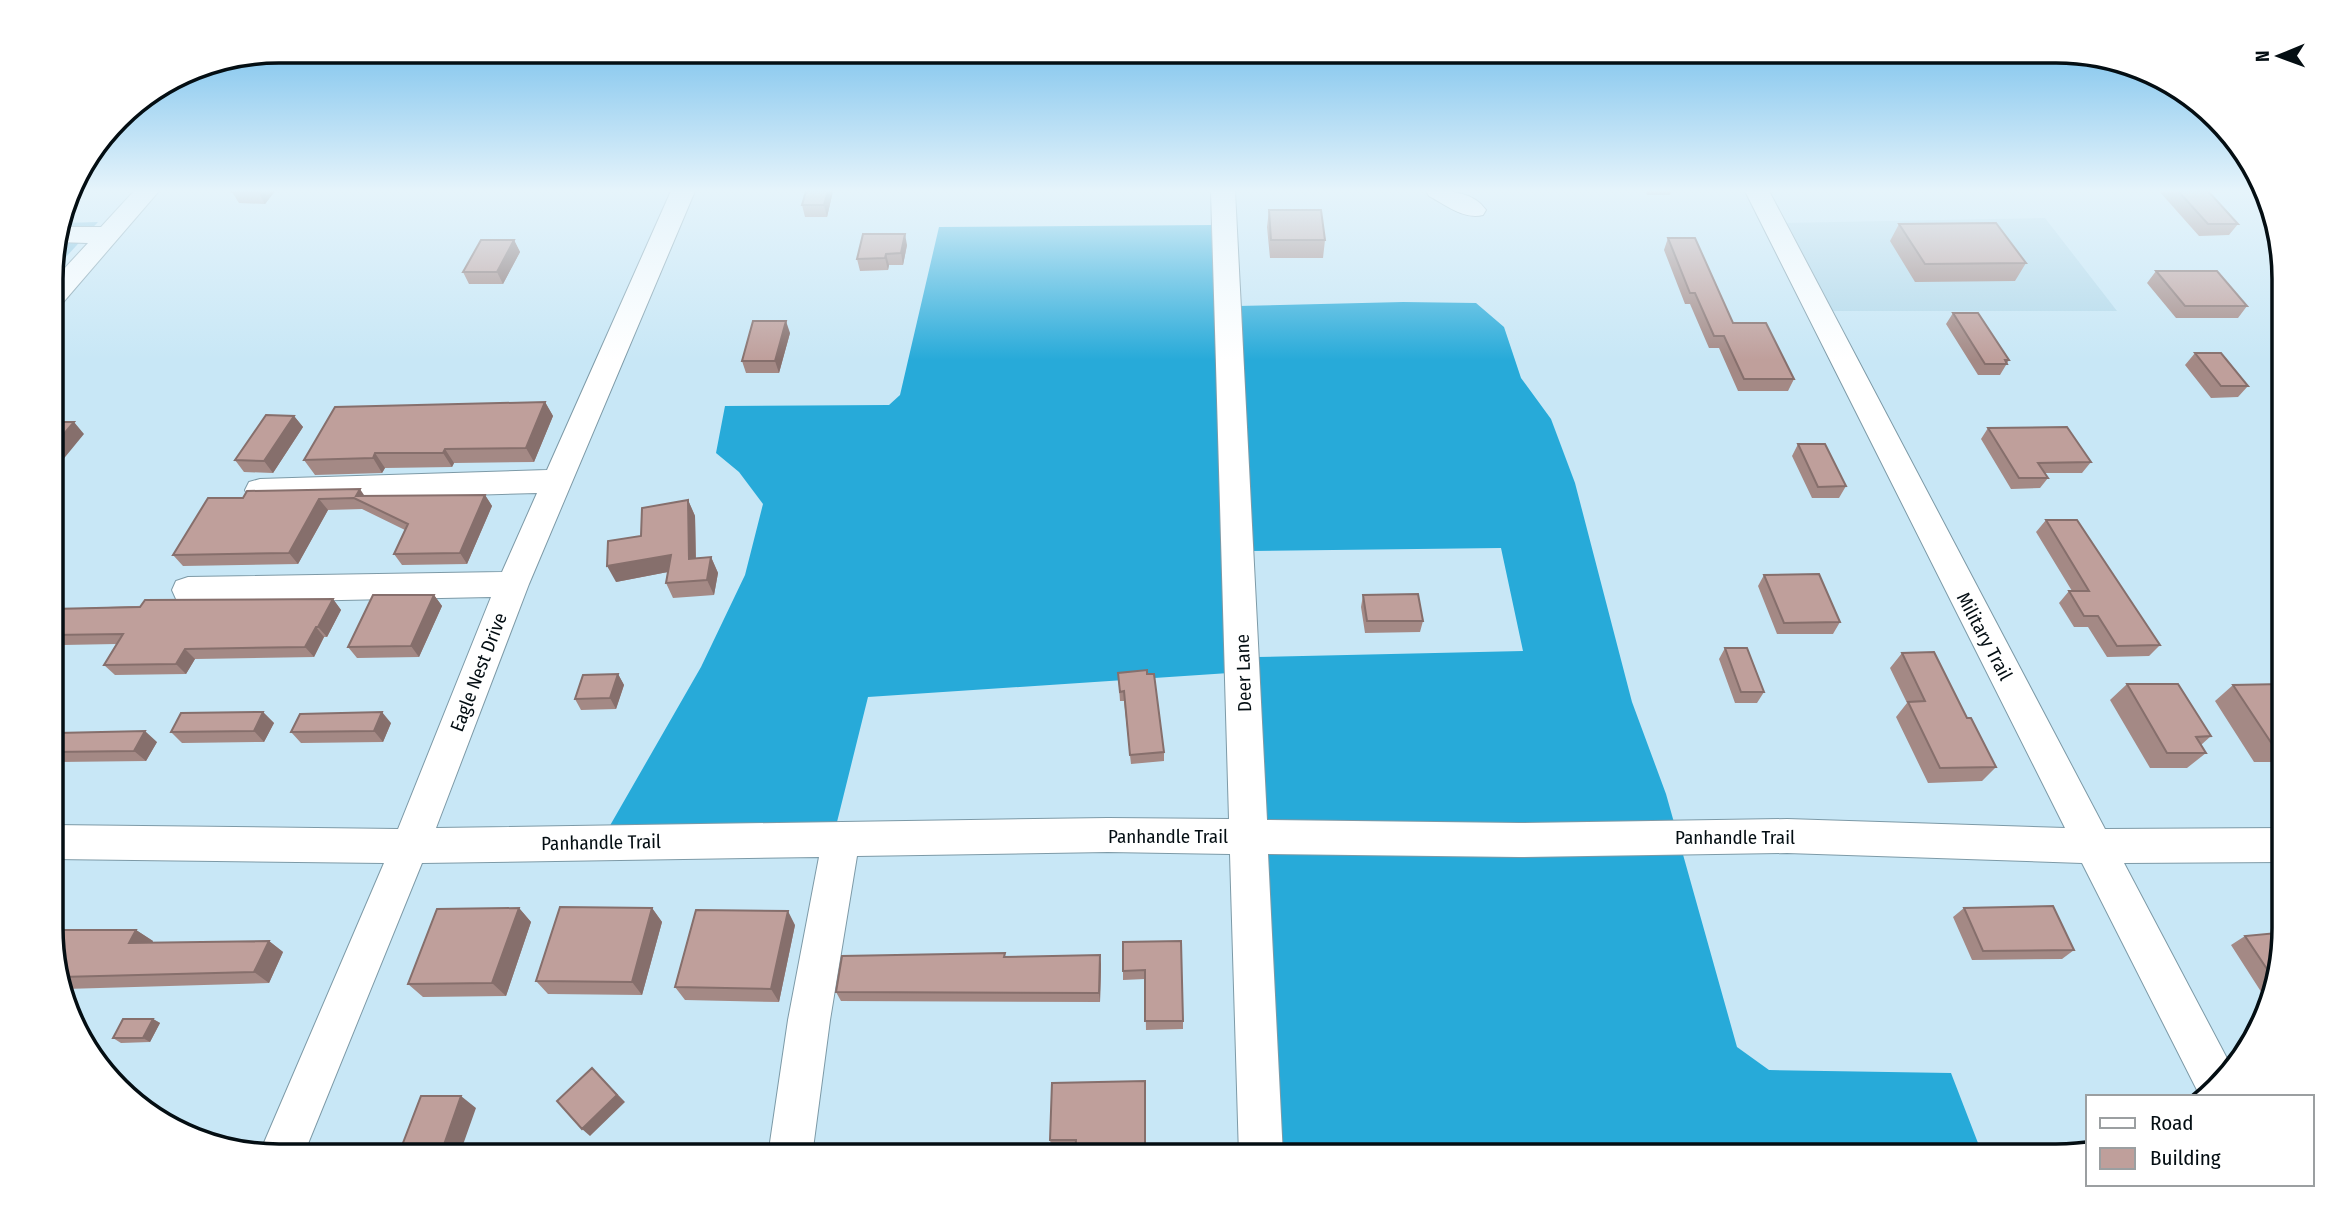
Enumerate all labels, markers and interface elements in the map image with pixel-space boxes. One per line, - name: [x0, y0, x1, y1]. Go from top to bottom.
- north arrow: [2244, 21, 2314, 91]
- text: N: [2251, 50, 2274, 62]
- street label: Military Trail: [1952, 588, 2017, 684]
- street label: Eagle Nest Drive: [445, 609, 512, 735]
- street label: Deer Lane: [1231, 634, 1256, 712]
- street label: Panhandle Trail: [1108, 825, 1228, 848]
- street label: Panhandle Trail: [1675, 826, 1795, 849]
- street label: Panhandle Trail: [541, 830, 661, 855]
- legend: [2086, 1095, 2314, 1186]
- text: Road: [2150, 1110, 2194, 1136]
- text: Building: [2150, 1145, 2221, 1171]

